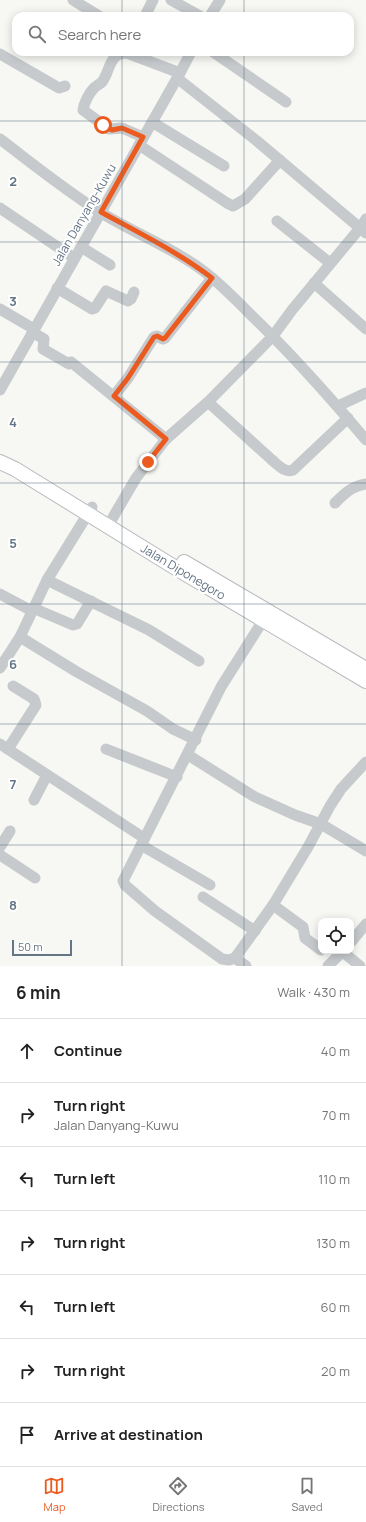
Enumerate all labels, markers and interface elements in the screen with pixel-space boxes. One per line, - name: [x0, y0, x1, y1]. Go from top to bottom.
- search box: [12, 12, 354, 56]
- icon: search: [26, 23, 48, 45]
- text: Search here: [58, 24, 141, 45]
- route start: [94, 116, 112, 134]
- street label: Jalan Danyang-Kuwu: [47, 161, 120, 269]
- text: 2: [9, 172, 17, 190]
- text: 3: [9, 292, 17, 310]
- text: 4: [9, 413, 17, 431]
- route end: [139, 453, 157, 471]
- text: 5: [9, 534, 17, 552]
- street label: Jalan Diponegoro: [138, 540, 229, 604]
- text: 6: [9, 655, 17, 673]
- text: 7: [10, 775, 17, 793]
- text: 8: [9, 896, 17, 914]
- map controls: [318, 918, 354, 954]
- button: locate: [318, 918, 354, 954]
- scale bar: [12, 938, 72, 957]
- text: 50 m: [18, 939, 43, 954]
- text: 6 min: [16, 981, 61, 1004]
- text: Walk · 430 m: [277, 983, 350, 1001]
- icon: ahead: [16, 1040, 38, 1062]
- text: Continue: [54, 1040, 122, 1061]
- text: 40 m: [321, 1042, 350, 1060]
- text: Turn right: [54, 1095, 125, 1116]
- icon: right: [16, 1104, 38, 1126]
- text: 70 m: [322, 1106, 350, 1124]
- text: Jalan Danyang-Kuwu: [54, 1116, 179, 1134]
- icon: left: [16, 1168, 38, 1190]
- text: Turn left: [54, 1168, 116, 1189]
- text: 110 m: [318, 1170, 350, 1188]
- icon: right: [16, 1232, 38, 1254]
- text: Turn right: [54, 1232, 125, 1253]
- text: 130 m: [316, 1234, 350, 1252]
- icon: left: [16, 1296, 38, 1318]
- text: Turn left: [54, 1296, 116, 1317]
- text: 60 m: [320, 1298, 350, 1316]
- icon: right: [16, 1360, 38, 1382]
- text: Turn right: [54, 1360, 125, 1381]
- text: 20 m: [321, 1362, 350, 1380]
- icon: arrive: [16, 1424, 38, 1446]
- text: Arrive at destination: [54, 1424, 203, 1445]
- tab: Map: [43, 1475, 65, 1514]
- tab: Directions: [152, 1475, 205, 1514]
- tab: Saved: [292, 1475, 323, 1514]

